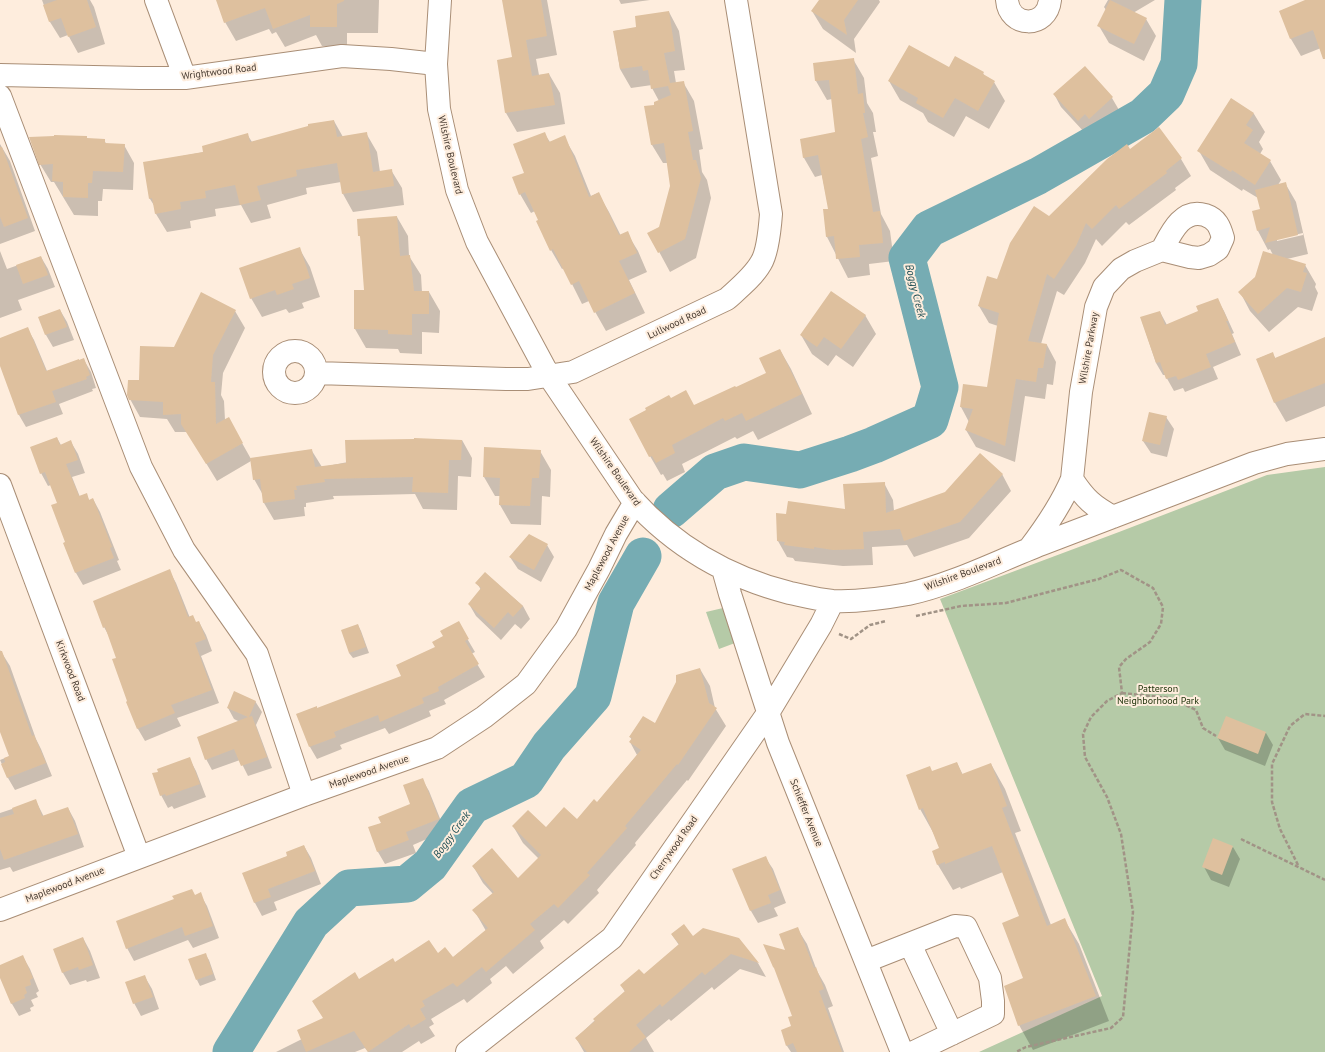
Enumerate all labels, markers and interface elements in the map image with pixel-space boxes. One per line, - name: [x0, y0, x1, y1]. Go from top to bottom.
- street label: Wrightwood Road: [181, 61, 257, 83]
- street label: Wilshire Boulevard: [435, 115, 465, 195]
- water label: Boggy Creek: [902, 263, 928, 319]
- street label: Lullwood Road: [646, 304, 708, 342]
- street label: Wilshire Parkway: [1077, 311, 1101, 385]
- street label: Wilshire Boulevard: [587, 436, 643, 508]
- street label: Maplewood Avenue: [582, 513, 632, 593]
- street label: Wilshire Boulevard: [923, 555, 1003, 593]
- street label: Kirkwood Road: [53, 639, 87, 703]
- park label: Patterson Neighborhood Park: [1117, 683, 1199, 706]
- street label: Maplewood Avenue: [328, 753, 410, 791]
- street label: Schieffer Avenue: [787, 778, 825, 848]
- water label: Boggy Creek: [431, 809, 473, 861]
- street label: Cherrywood Road: [648, 814, 700, 882]
- street label: Maplewood Avenue: [24, 864, 106, 906]

